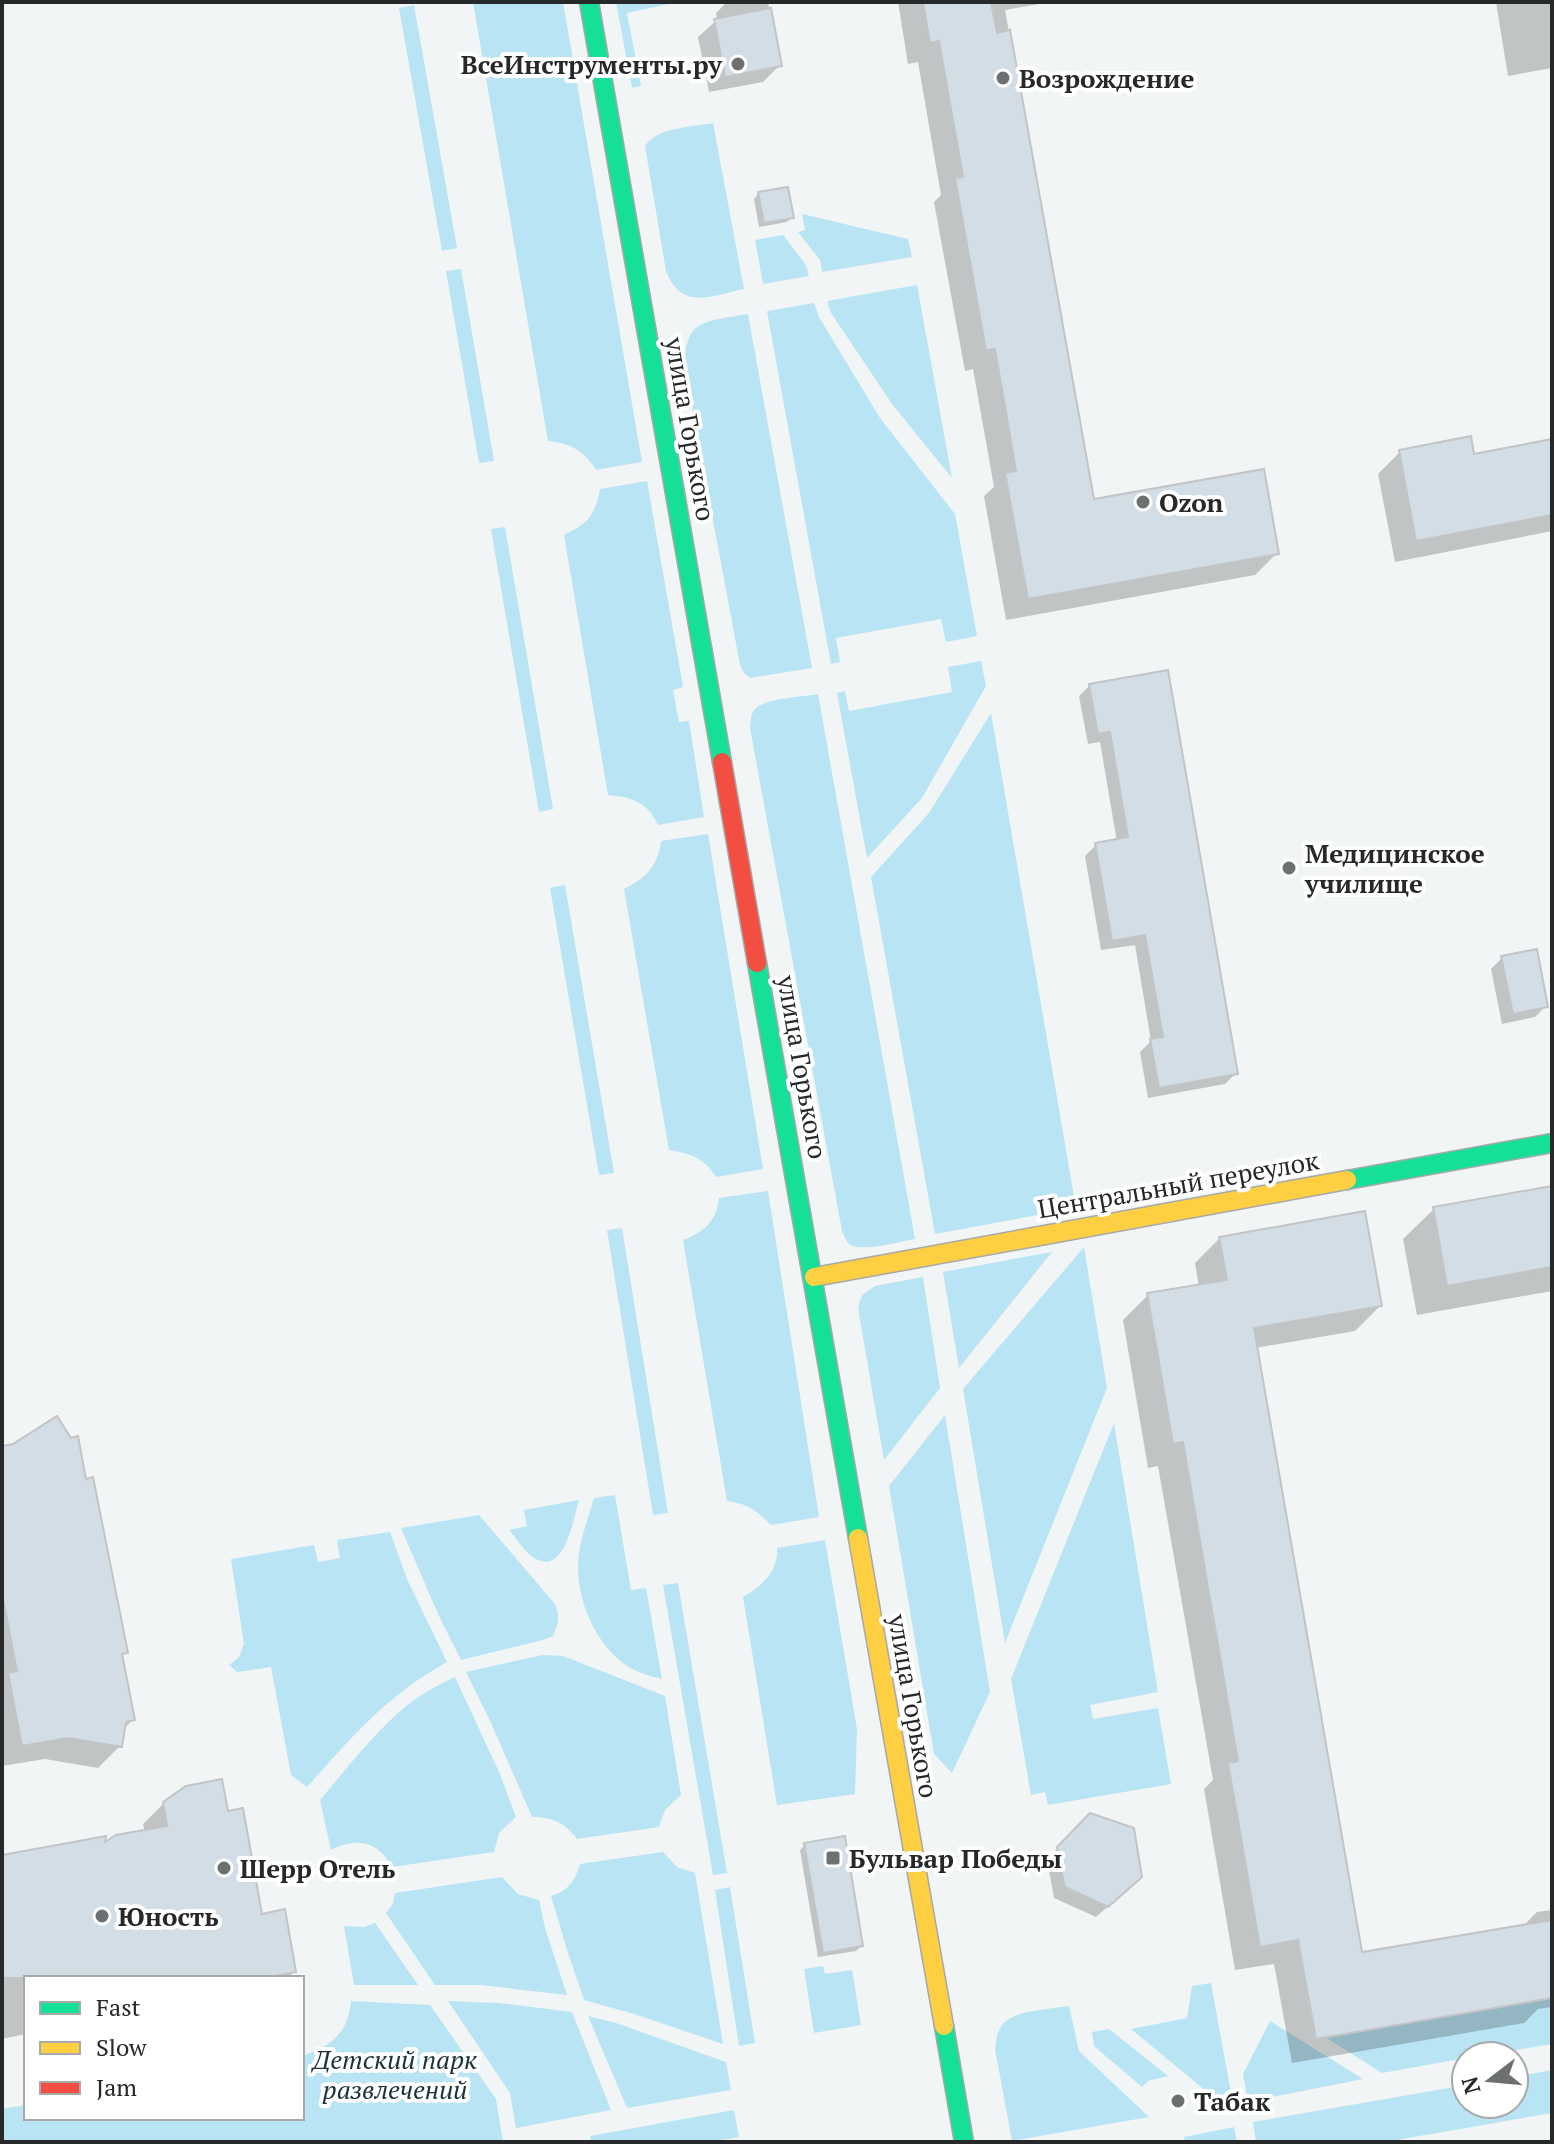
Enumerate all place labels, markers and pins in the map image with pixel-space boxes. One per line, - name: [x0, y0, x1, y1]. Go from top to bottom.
- place label: ВсеИнструменты.ру: [461, 47, 723, 81]
- marker: ВсеИнструменты.ру: [729, 55, 747, 73]
- place label: Возрождение: [1019, 61, 1195, 95]
- marker: Возрождение: [994, 69, 1012, 87]
- place label: Ozon: [1159, 485, 1224, 519]
- marker: Ozon: [1134, 493, 1152, 511]
- place label: Медицинское училище: [1304, 836, 1485, 900]
- marker: Медицинское училище: [1280, 859, 1298, 877]
- place label: Бульвар Победы: [849, 1841, 1062, 1875]
- marker: Бульвар Победы: [824, 1849, 842, 1867]
- place label: Шерр Отель: [240, 1851, 396, 1885]
- marker: Шерр Отель: [215, 1859, 233, 1877]
- place label: Юность: [118, 1899, 219, 1933]
- marker: Юность: [93, 1907, 111, 1925]
- place label: Табак: [1194, 2084, 1271, 2118]
- marker: Табак: [1169, 2092, 1187, 2110]

